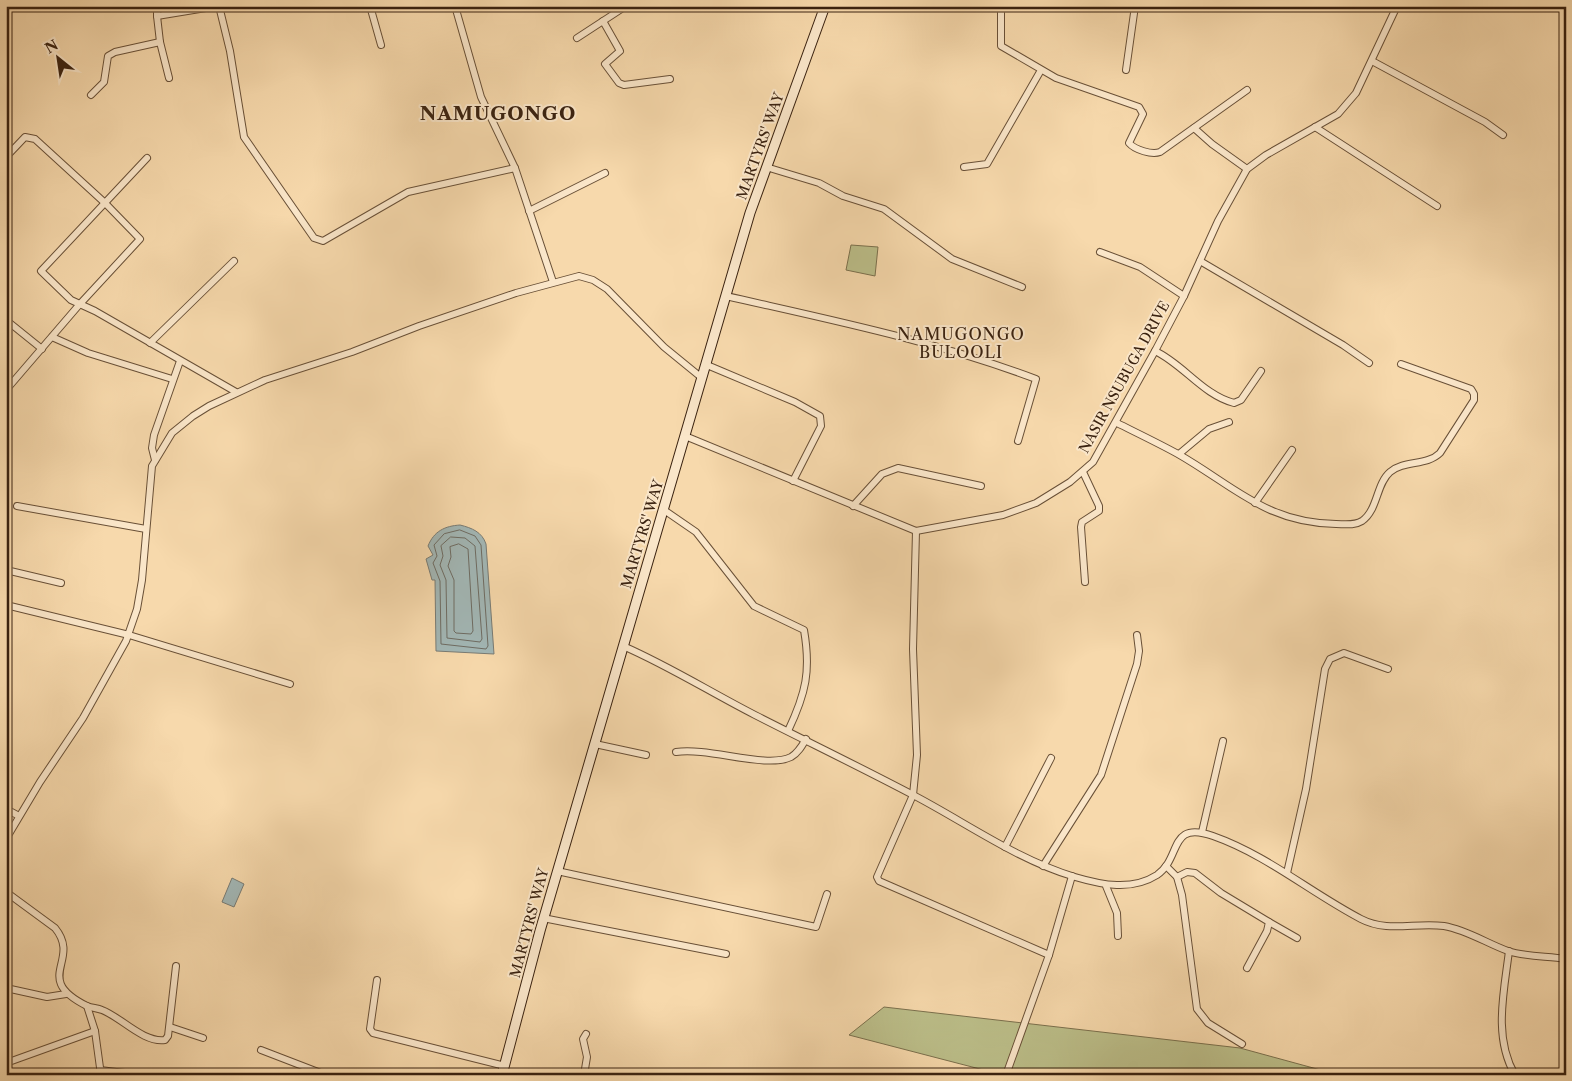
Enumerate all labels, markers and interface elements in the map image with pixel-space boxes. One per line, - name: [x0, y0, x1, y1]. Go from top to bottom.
- north arrow: [32, 32, 82, 82]
- text: N: [42, 36, 61, 58]
- street label: MARTYRS' WAY: [732, 89, 788, 202]
- district label: NAMUGONGO: [420, 102, 576, 125]
- street label: NASIR NSUBUGA DRIVE: [1075, 298, 1173, 456]
- district label: NAMUGONGO BULOOLI: [897, 324, 1025, 362]
- street label: MARTYRS' WAY: [617, 476, 667, 591]
- street label: MARTYRS' WAY: [506, 865, 553, 980]

